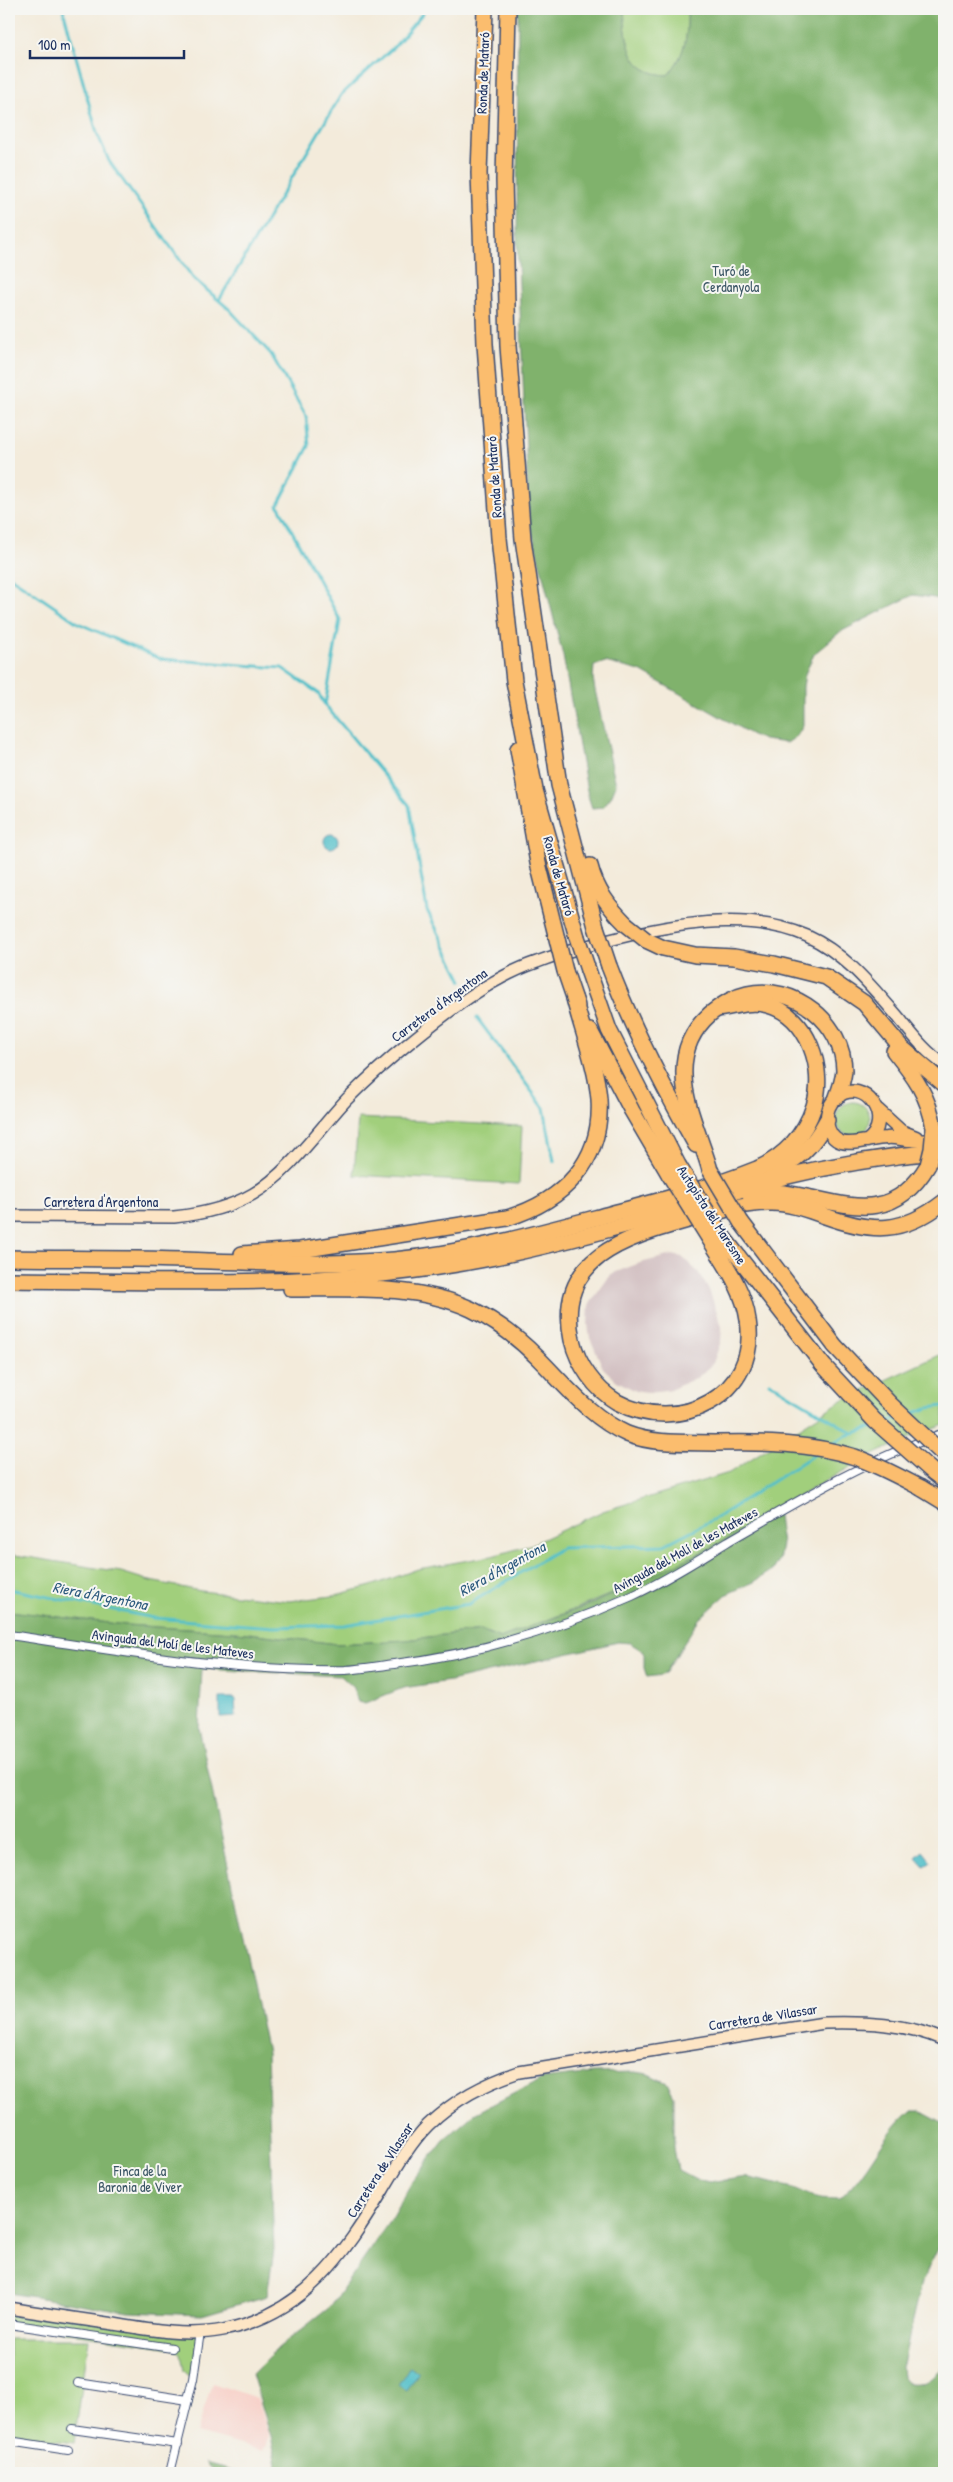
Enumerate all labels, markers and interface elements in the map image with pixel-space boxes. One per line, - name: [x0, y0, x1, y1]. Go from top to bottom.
- scale bar: [30, 28, 184, 60]
- street label: Ronda de Mataró: [472, 31, 493, 114]
- text: 100 m: [38, 34, 71, 55]
- park label: Turó de Cerdanyola: [703, 261, 760, 297]
- street label: Ronda de Mataró: [481, 435, 506, 519]
- street label: Ronda de Mataró: [539, 834, 580, 918]
- street label: Carretera d'Argentona: [387, 963, 492, 1047]
- street label: Autopista del Maresme: [673, 1162, 752, 1269]
- street label: Carretera d'Argentona: [44, 1192, 159, 1212]
- street label: Avinguda del Molí de les Mateves: [609, 1502, 761, 1598]
- water label: Riera d'Argentona: [455, 1535, 551, 1601]
- water label: Riera d'Argentona: [51, 1576, 151, 1615]
- street label: Avinguda del Molí de les Mateves: [91, 1624, 255, 1664]
- street label: Carretera de Vilassar: [707, 1998, 819, 2035]
- street label: Carretera de Vilassar: [342, 2118, 418, 2221]
- park label: Finca de la Baronia de Viver: [98, 2161, 182, 2196]

